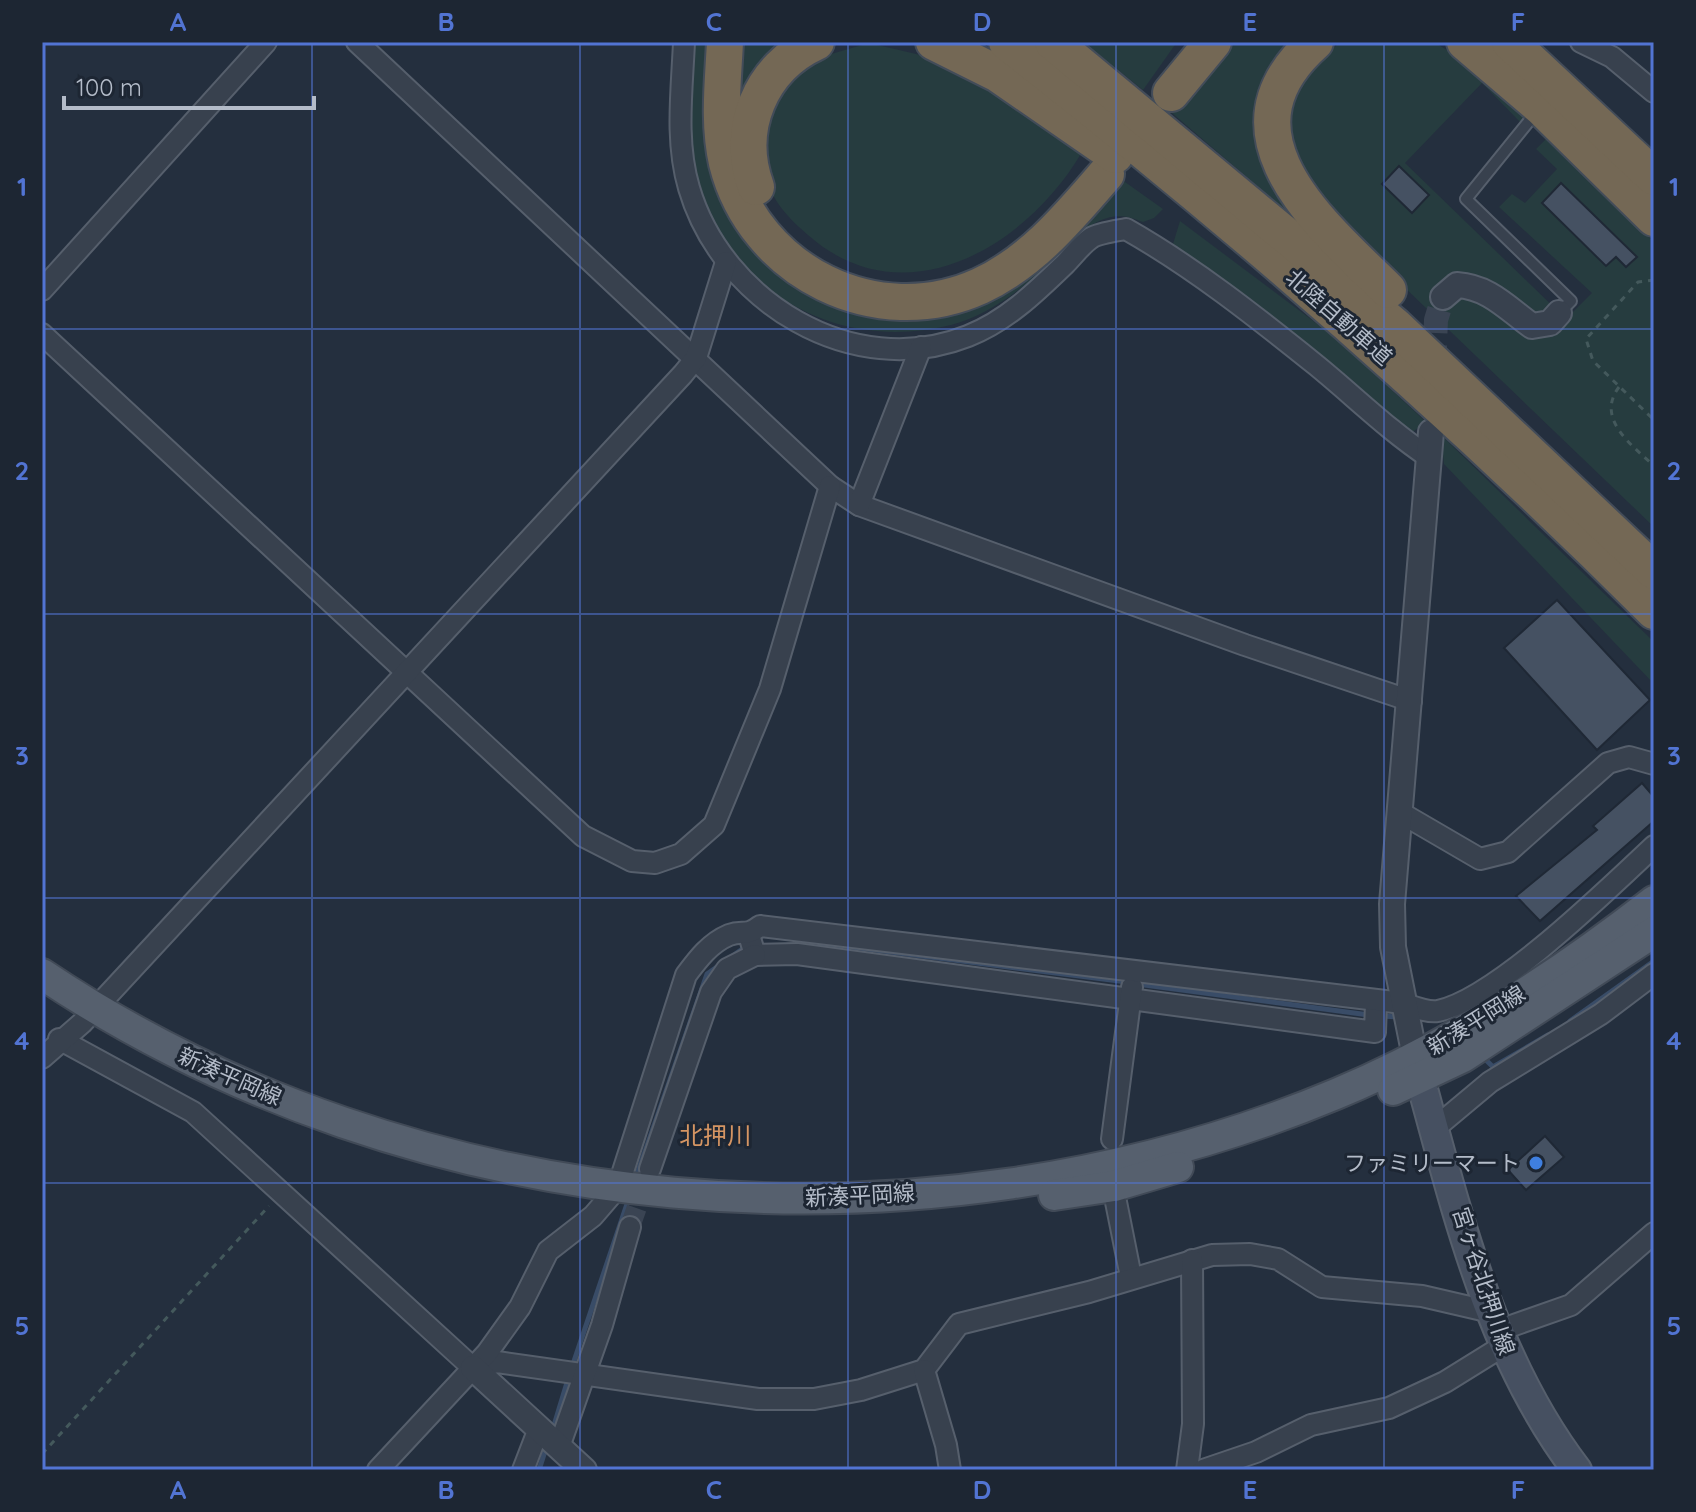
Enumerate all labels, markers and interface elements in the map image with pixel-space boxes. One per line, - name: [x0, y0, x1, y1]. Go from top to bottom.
- text: A: [170, 5, 187, 38]
- text: B: [437, 5, 455, 38]
- text: C: [706, 5, 722, 38]
- text: D: [973, 5, 991, 38]
- text: E: [1243, 5, 1257, 38]
- text: F: [1511, 5, 1525, 38]
- scale bar: [64, 60, 314, 110]
- text: 100 m: [76, 72, 142, 102]
- text: 1: [17, 170, 27, 203]
- text: 1: [1669, 170, 1679, 203]
- street label: 北陸自動車道: [1280, 263, 1398, 371]
- text: 2: [15, 454, 29, 487]
- text: 2: [1667, 454, 1681, 487]
- text: 3: [15, 739, 29, 772]
- text: 3: [1667, 739, 1681, 772]
- street label: 新湊平岡線: [1422, 979, 1530, 1061]
- text: 4: [14, 1024, 30, 1057]
- text: 4: [1666, 1024, 1682, 1057]
- street label: 新湊平岡線: [174, 1041, 286, 1111]
- district label: 北押川: [679, 1120, 751, 1150]
- place label: ファミリーマート: [1344, 1149, 1520, 1177]
- marker: ファミリーマート: [1527, 1154, 1545, 1172]
- street label: 新湊平岡線: [804, 1178, 916, 1212]
- street label: 宮ヶ谷北押川線: [1447, 1203, 1521, 1359]
- text: 5: [15, 1309, 29, 1342]
- text: 5: [1667, 1309, 1681, 1342]
- text: A: [170, 1473, 187, 1506]
- text: B: [437, 1473, 455, 1506]
- text: C: [706, 1473, 722, 1506]
- text: D: [973, 1473, 991, 1506]
- text: E: [1243, 1473, 1257, 1506]
- text: F: [1511, 1473, 1525, 1506]

